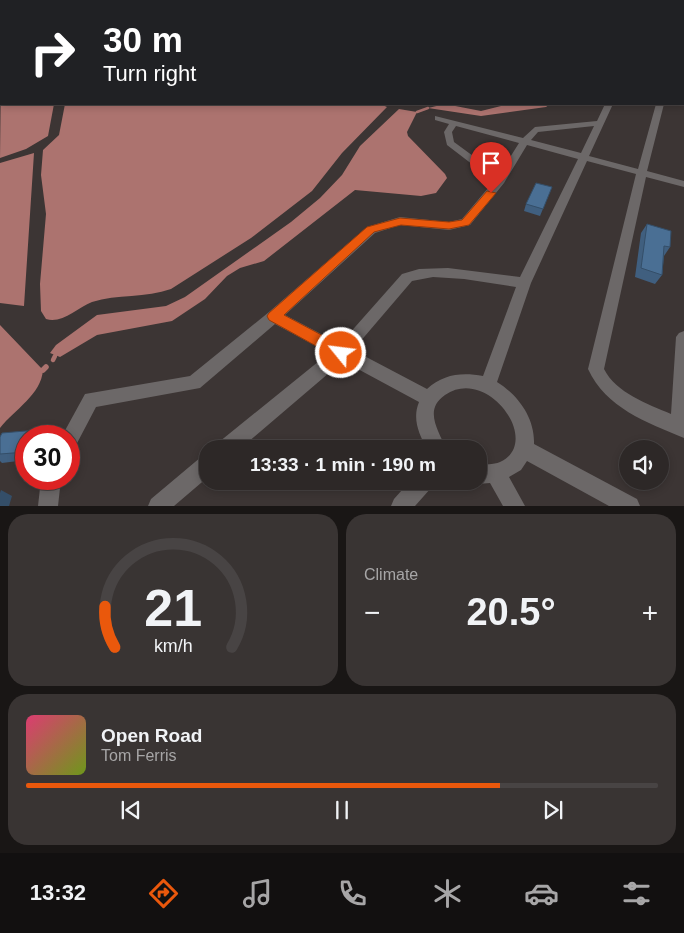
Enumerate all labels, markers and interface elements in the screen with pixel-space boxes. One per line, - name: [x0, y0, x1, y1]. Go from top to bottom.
- icon: right: [20, 20, 85, 85]
- text: 30 m: [103, 20, 183, 59]
- text: Turn right: [103, 61, 196, 86]
- pin: [470, 142, 512, 193]
- icon: arrive: [477, 149, 505, 177]
- position arrow: [314, 326, 366, 378]
- speed limit sign: 30: [15, 425, 80, 490]
- map controls: [619, 440, 669, 490]
- button: sound: [619, 440, 669, 490]
- text: 13:33 · 1 min · 190 m: [250, 454, 436, 475]
- text: Climate: [364, 566, 418, 583]
- text: 21: [144, 579, 202, 637]
- text: 20.5°: [466, 591, 556, 633]
- text: −: [364, 597, 380, 628]
- text: +: [642, 597, 658, 628]
- text: km/h: [154, 636, 192, 656]
- text: Open Road: [101, 725, 202, 746]
- text: Tom Ferris: [101, 747, 177, 764]
- icon: previous: [117, 796, 145, 824]
- icon: pause: [328, 796, 356, 824]
- icon: next: [539, 796, 567, 824]
- icon: directions: [146, 876, 181, 911]
- icon: music: [240, 876, 275, 911]
- icon: phone: [335, 876, 370, 911]
- icon: climate: [430, 876, 465, 911]
- icon: car: [524, 876, 559, 911]
- icon: filters: [619, 876, 654, 911]
- text: 13:32: [30, 880, 86, 905]

